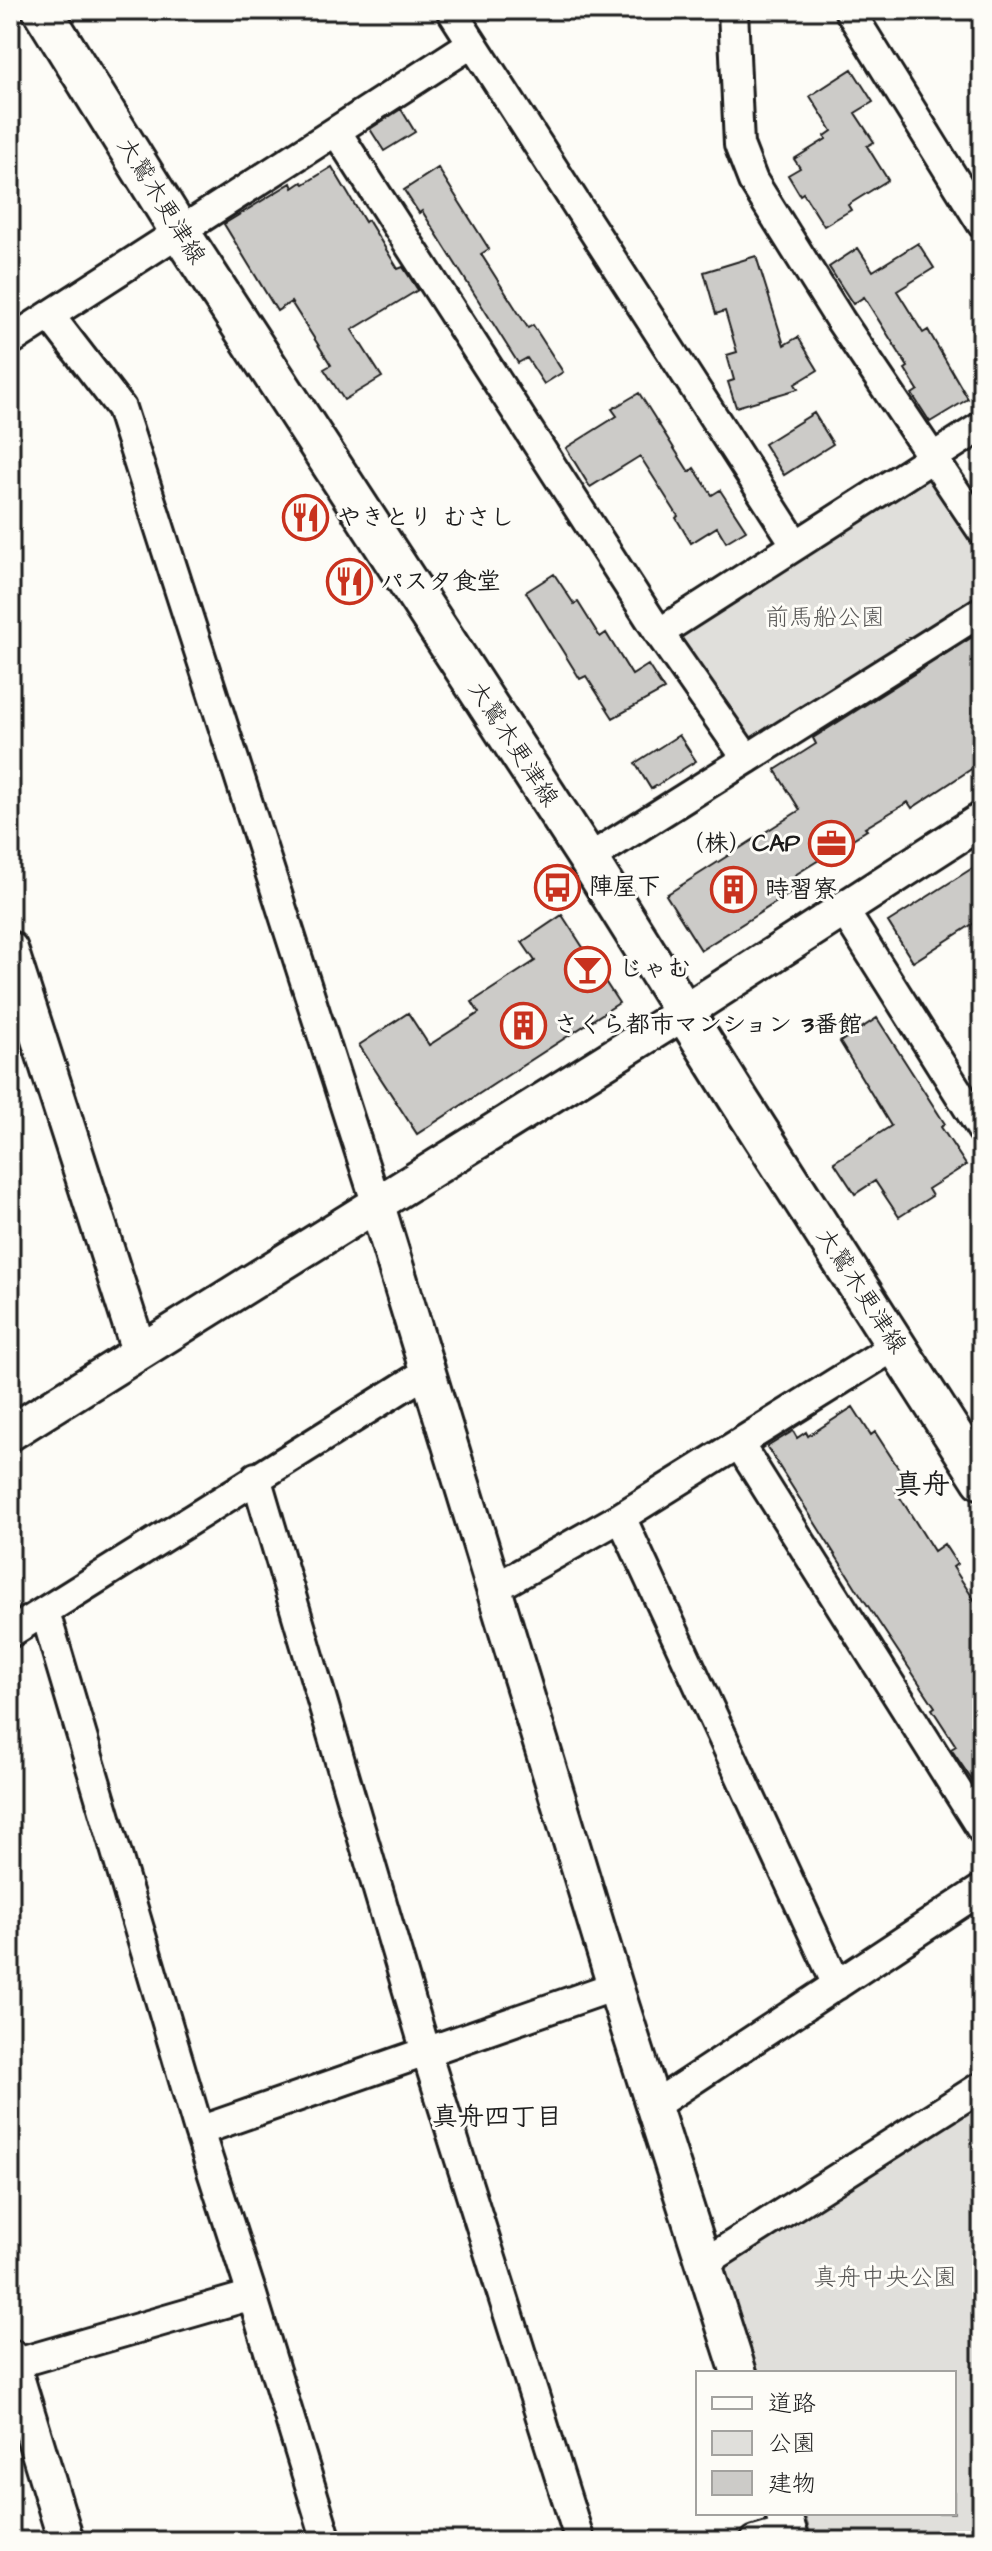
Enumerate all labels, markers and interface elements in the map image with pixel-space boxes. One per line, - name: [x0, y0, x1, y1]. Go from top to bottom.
- street label: 大鷲木更津線: [108, 131, 214, 271]
- restaurant icon: やきとり むさし: [282, 494, 330, 542]
- place label: やきとり むさし: [337, 501, 515, 535]
- restaurant icon: パスタ食堂: [325, 558, 373, 606]
- place label: パスタ食堂: [380, 565, 500, 599]
- park label: 前馬船公園: [765, 601, 885, 635]
- street label: 大鷲木更津線: [460, 674, 566, 814]
- office icon: （株）CAP: [807, 820, 855, 868]
- place label: （株）CAP: [680, 827, 801, 861]
- bus stop icon: 陣屋下: [534, 863, 582, 911]
- building icon: 時習寮: [710, 866, 758, 914]
- place label: 陣屋下: [589, 870, 661, 904]
- place label: 時習寮: [765, 873, 837, 907]
- bar icon: じゃむ: [564, 945, 612, 993]
- place label: じゃむ: [619, 952, 691, 986]
- building icon: さくら都市マンション 3番館: [499, 1001, 547, 1049]
- place label: さくら都市マンション 3番館: [554, 1008, 862, 1042]
- street label: 大鷲木更津線: [808, 1221, 914, 1361]
- district label: 真舟: [894, 1465, 950, 1504]
- district label: 真舟四丁目: [432, 2099, 562, 2135]
- park label: 真舟中央公園: [813, 2261, 957, 2295]
- legend: [696, 2371, 956, 2515]
- text: 道路: [768, 2387, 816, 2421]
- text: 公園: [768, 2427, 816, 2461]
- text: 建物: [768, 2467, 816, 2501]

